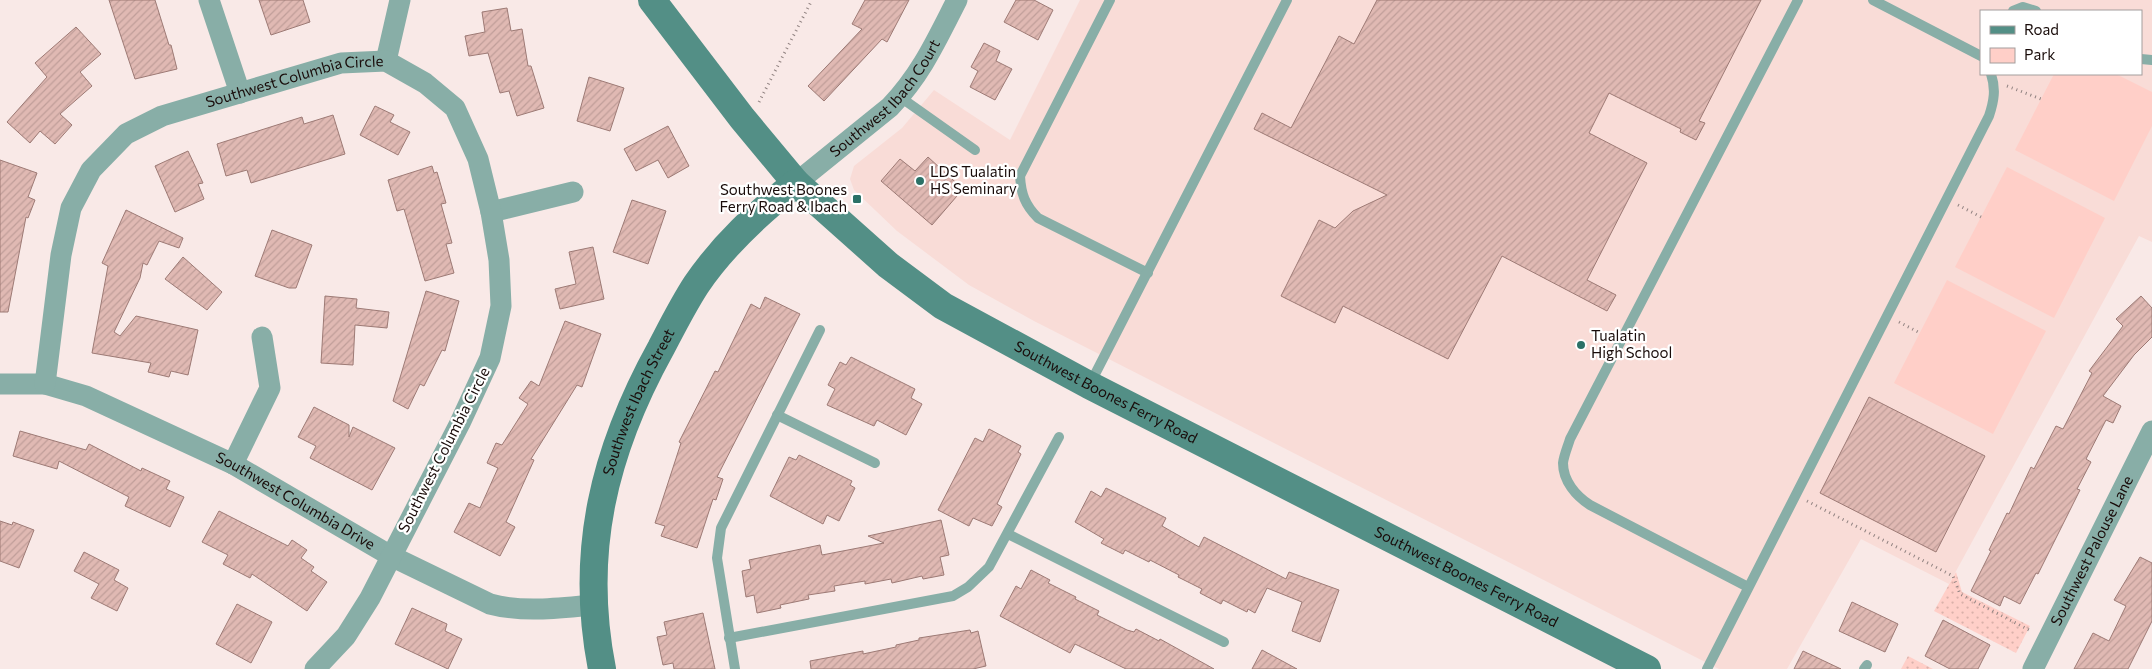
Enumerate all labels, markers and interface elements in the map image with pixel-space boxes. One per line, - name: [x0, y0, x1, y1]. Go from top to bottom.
- legend: [1980, 10, 2142, 75]
- text: Road: [2024, 20, 2059, 38]
- street label: Southwest Ibach Court: [826, 36, 943, 160]
- text: Park: [2024, 45, 2055, 63]
- street label: Southwest Columbia Circle: [203, 51, 384, 111]
- place label: LDS Tualatin HS Seminary: [930, 162, 1017, 197]
- marker: LDS Tualatin HS Seminary: [914, 175, 926, 187]
- place label: Southwest Boones Ferry Road & Ibach: [719, 180, 847, 215]
- marker: Southwest Boones Ferry Road & Ibach: [851, 193, 863, 205]
- street label: Southwest Ibach Street: [598, 325, 678, 477]
- place label: Tualatin High School: [1591, 326, 1672, 361]
- street label: Southwest Boones Ferry Road: [1012, 336, 1201, 447]
- marker: Tualatin High School: [1575, 339, 1587, 351]
- street label: Southwest Columbia Circle: [394, 364, 493, 535]
- street label: Southwest Columbia Drive: [213, 447, 379, 553]
- street label: Southwest Palouse Lane: [2046, 472, 2136, 628]
- street label: Southwest Boones Ferry Road: [1372, 522, 1562, 630]

